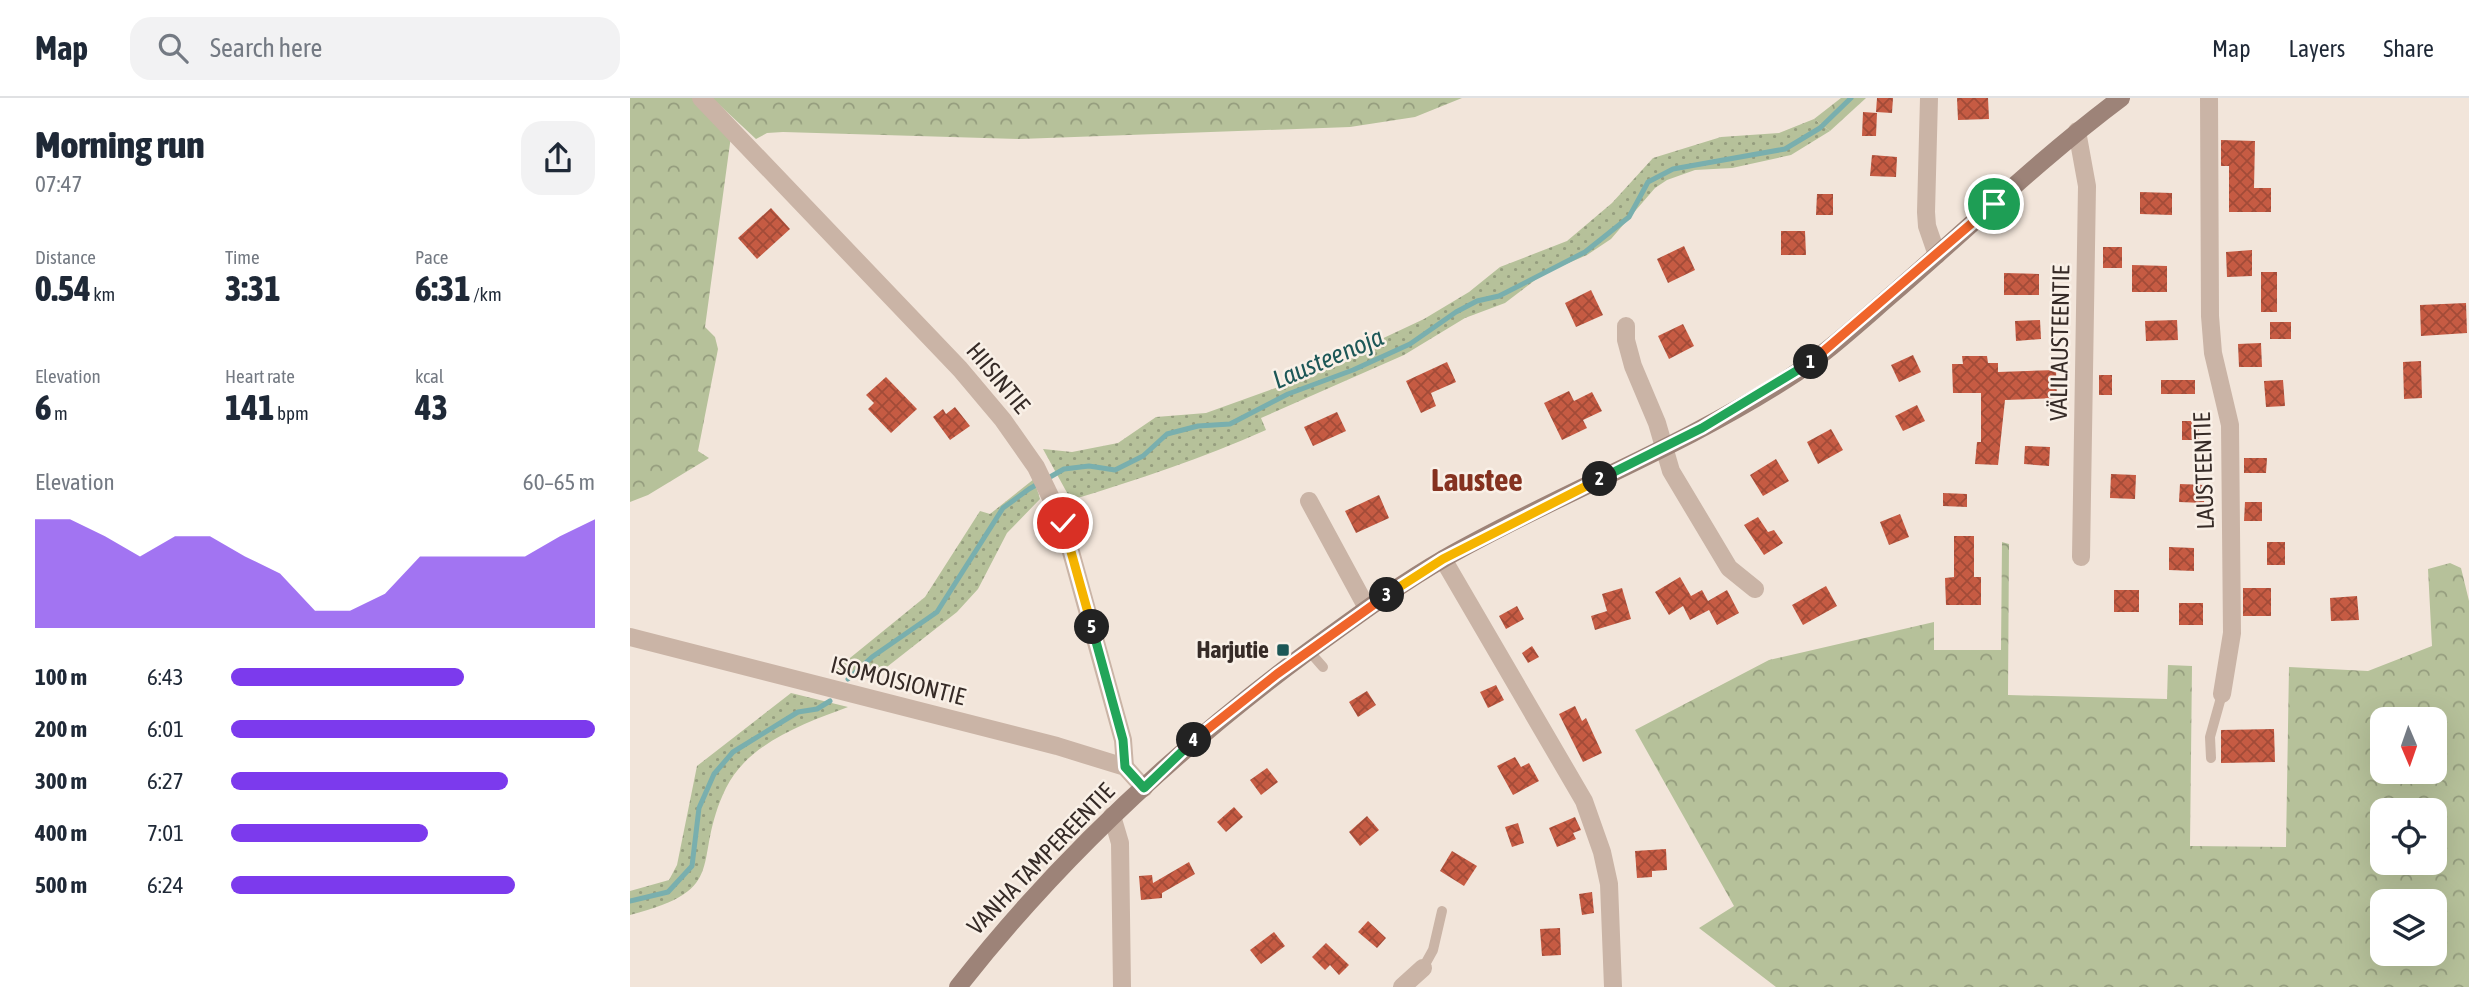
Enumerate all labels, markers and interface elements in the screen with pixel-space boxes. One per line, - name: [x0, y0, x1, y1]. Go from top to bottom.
- search box: [130, 17, 620, 80]
- text: Map: [35, 29, 88, 67]
- icon: search: [154, 29, 192, 67]
- text: Search here: [210, 33, 322, 63]
- text: Map: [2212, 35, 2251, 62]
- text: Layers: [2289, 35, 2345, 62]
- text: Share: [2383, 35, 2434, 62]
- button: share: [521, 121, 595, 195]
- text: Morning run: [35, 123, 205, 166]
- text: 07:47: [35, 171, 82, 197]
- pin: [1964, 174, 2024, 234]
- icon: arrive: [1975, 185, 2013, 223]
- text: Distance: [35, 246, 96, 268]
- text: Time: [225, 246, 260, 268]
- text: Pace: [415, 246, 448, 268]
- street label: VÄLILAUSTEENTIE: [2045, 265, 2074, 421]
- text: 0.54: [35, 268, 91, 308]
- text: 3:31: [225, 268, 281, 308]
- text: 6:31: [415, 268, 471, 308]
- text: km: [91, 283, 115, 305]
- text: /km: [471, 283, 502, 305]
- water label: Lausteenoja: [1268, 321, 1388, 395]
- street label: HIISINTIE: [961, 337, 1036, 418]
- pin: 1: [1794, 344, 1828, 380]
- text: 1: [1806, 350, 1815, 372]
- text: Elevation: [35, 365, 101, 387]
- text: Heart rate: [225, 365, 295, 387]
- text: kcal: [415, 365, 444, 387]
- text: 6: [35, 387, 51, 427]
- text: 141: [225, 387, 274, 427]
- text: 43: [415, 387, 448, 427]
- text: m: [51, 402, 68, 424]
- text: bpm: [274, 402, 309, 424]
- street label: LAUSTEENTIE: [2188, 412, 2219, 530]
- district label: Laustee: [1431, 461, 1523, 498]
- pin: 2: [1583, 462, 1618, 496]
- text: 2: [1595, 467, 1604, 489]
- text: Elevation: [35, 469, 115, 495]
- text: 60–65 m: [523, 469, 595, 495]
- pin: [1033, 493, 1093, 553]
- icon: check: [1044, 504, 1082, 542]
- pin: 3: [1370, 578, 1404, 612]
- text: 3: [1382, 583, 1391, 605]
- pin: 5: [1074, 610, 1110, 644]
- text: 5: [1087, 615, 1096, 637]
- place label: Harjutie: [1196, 636, 1269, 663]
- marker: Harjutie: [1275, 642, 1291, 658]
- street label: ISOMOISIONTIE: [828, 651, 968, 710]
- text: 100 m: [35, 664, 87, 690]
- text: 6:43: [147, 664, 184, 690]
- north arrow: [2370, 707, 2446, 784]
- map controls: [2370, 707, 2447, 966]
- text: 200 m: [35, 716, 87, 742]
- text: 6:01: [147, 716, 184, 742]
- pin: 4: [1176, 722, 1212, 758]
- text: 4: [1189, 728, 1198, 750]
- text: 300 m: [35, 768, 87, 794]
- text: 6:27: [147, 768, 184, 794]
- street label: VANHA TAMPEREENTIE: [962, 778, 1120, 940]
- button: locate: [2370, 798, 2447, 875]
- text: 400 m: [35, 820, 87, 846]
- text: 7:01: [147, 820, 184, 846]
- text: 500 m: [35, 872, 87, 898]
- text: 6:24: [147, 872, 184, 898]
- button: layers: [2370, 889, 2447, 966]

